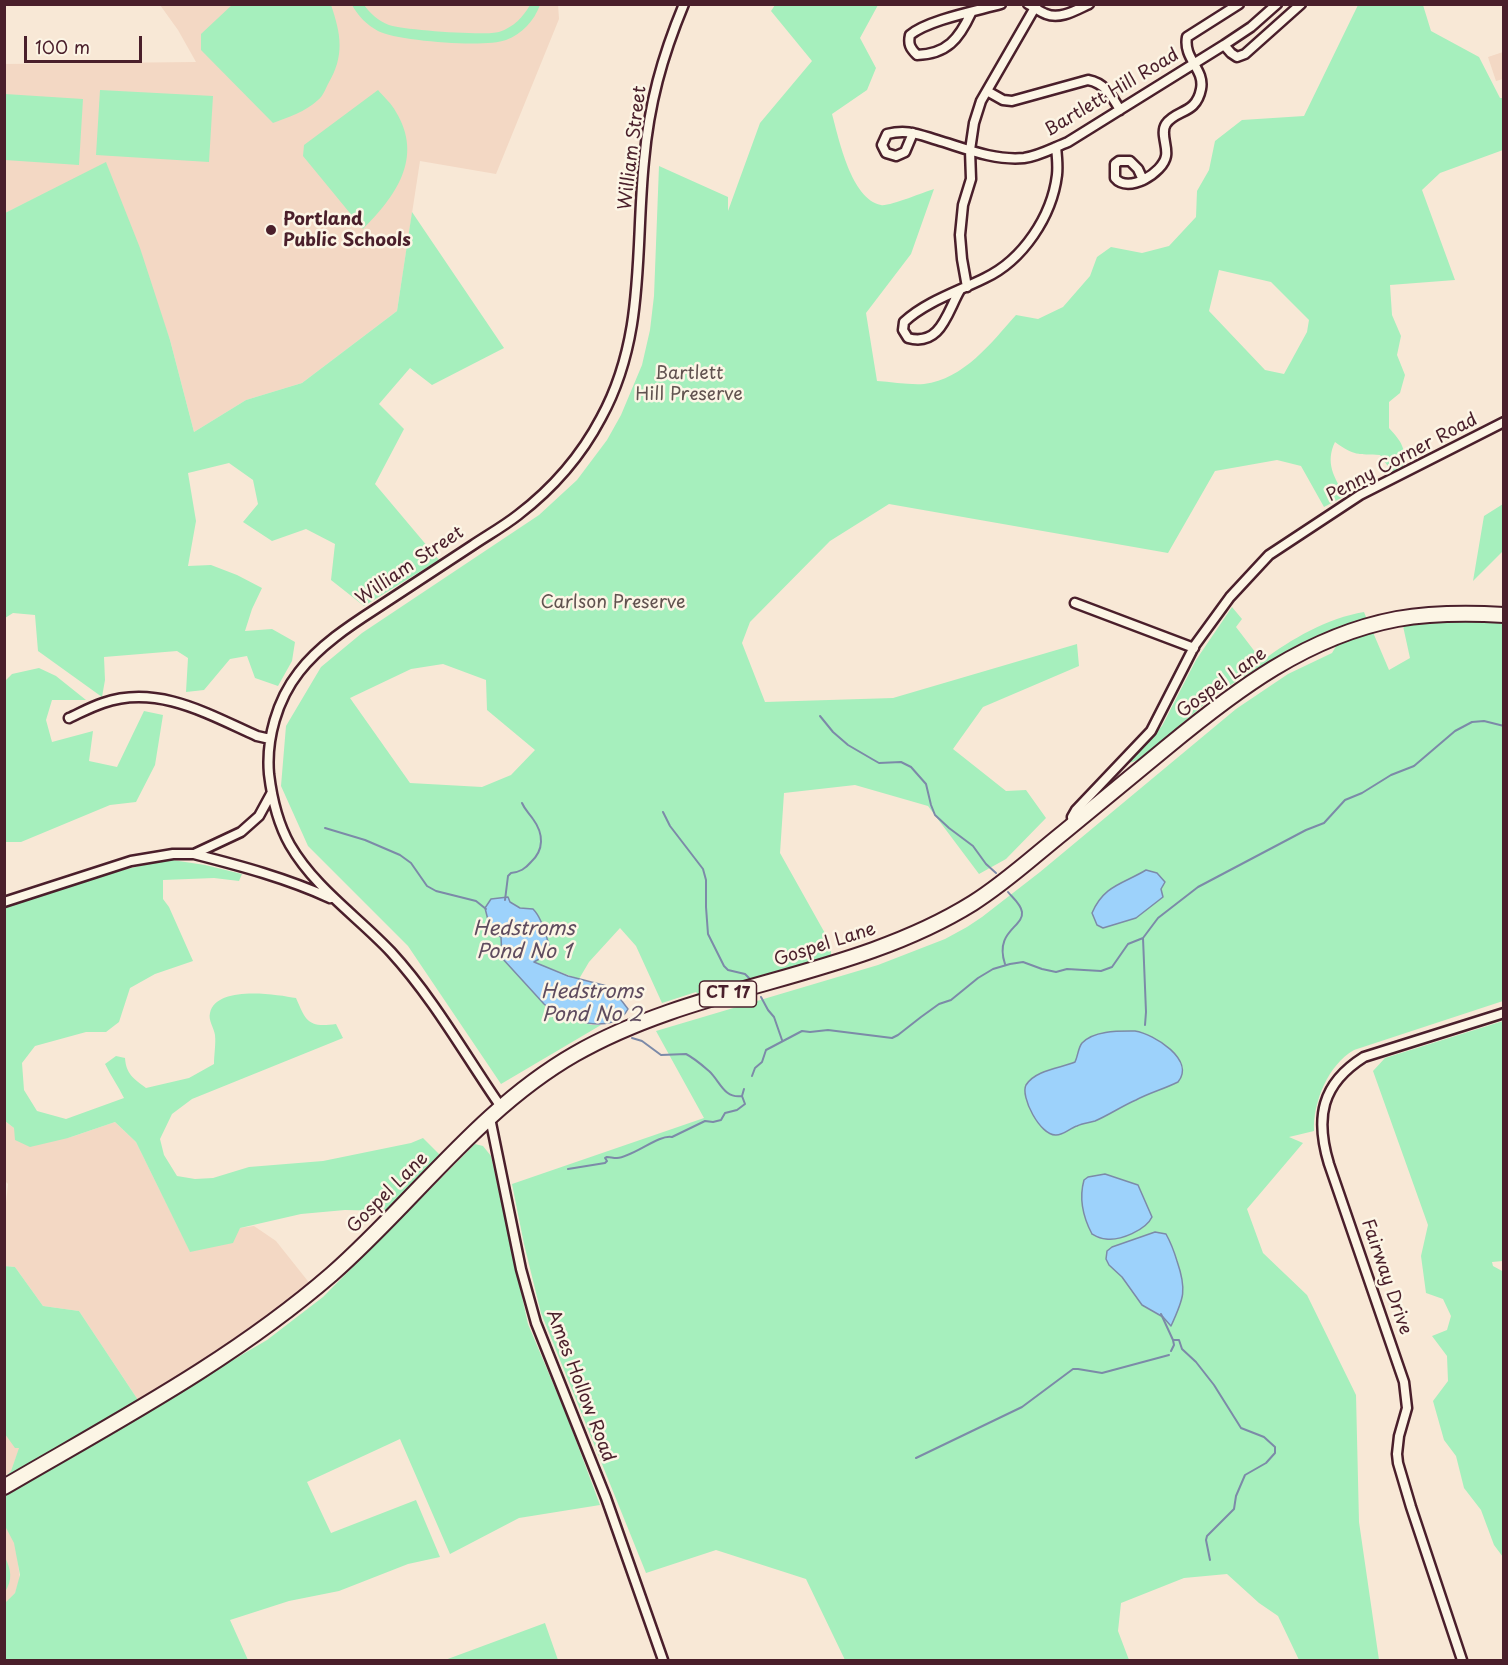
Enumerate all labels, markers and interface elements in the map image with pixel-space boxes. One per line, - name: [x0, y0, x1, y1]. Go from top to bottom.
- scale bar: [27, 24, 146, 62]
- text: 100 m: [35, 33, 90, 60]
- street label: Bartlett Hill Road: [1041, 44, 1183, 142]
- street label: William Street: [615, 84, 651, 212]
- place label: Portland Public Schools: [283, 209, 411, 252]
- marker: Portland Public Schools: [264, 223, 278, 237]
- park label: Bartlett Hill Preserve: [635, 363, 743, 406]
- street label: Penny Corner Road: [1323, 409, 1481, 507]
- street label: William Street: [352, 522, 468, 610]
- park label: Carlson Preserve: [540, 592, 686, 614]
- street label: Gospel Lane: [1173, 643, 1271, 723]
- water label: Hedstroms Pond No 1: [473, 917, 575, 964]
- street label: Gospel Lane: [771, 918, 879, 972]
- water label: Hedstroms Pond No 2: [541, 980, 643, 1027]
- road number: CT 17: [700, 981, 756, 1007]
- street label: Gospel Lane: [343, 1148, 433, 1238]
- street label: Fairway Drive: [1356, 1216, 1416, 1338]
- street label: Ames Hollow Road: [541, 1307, 619, 1465]

